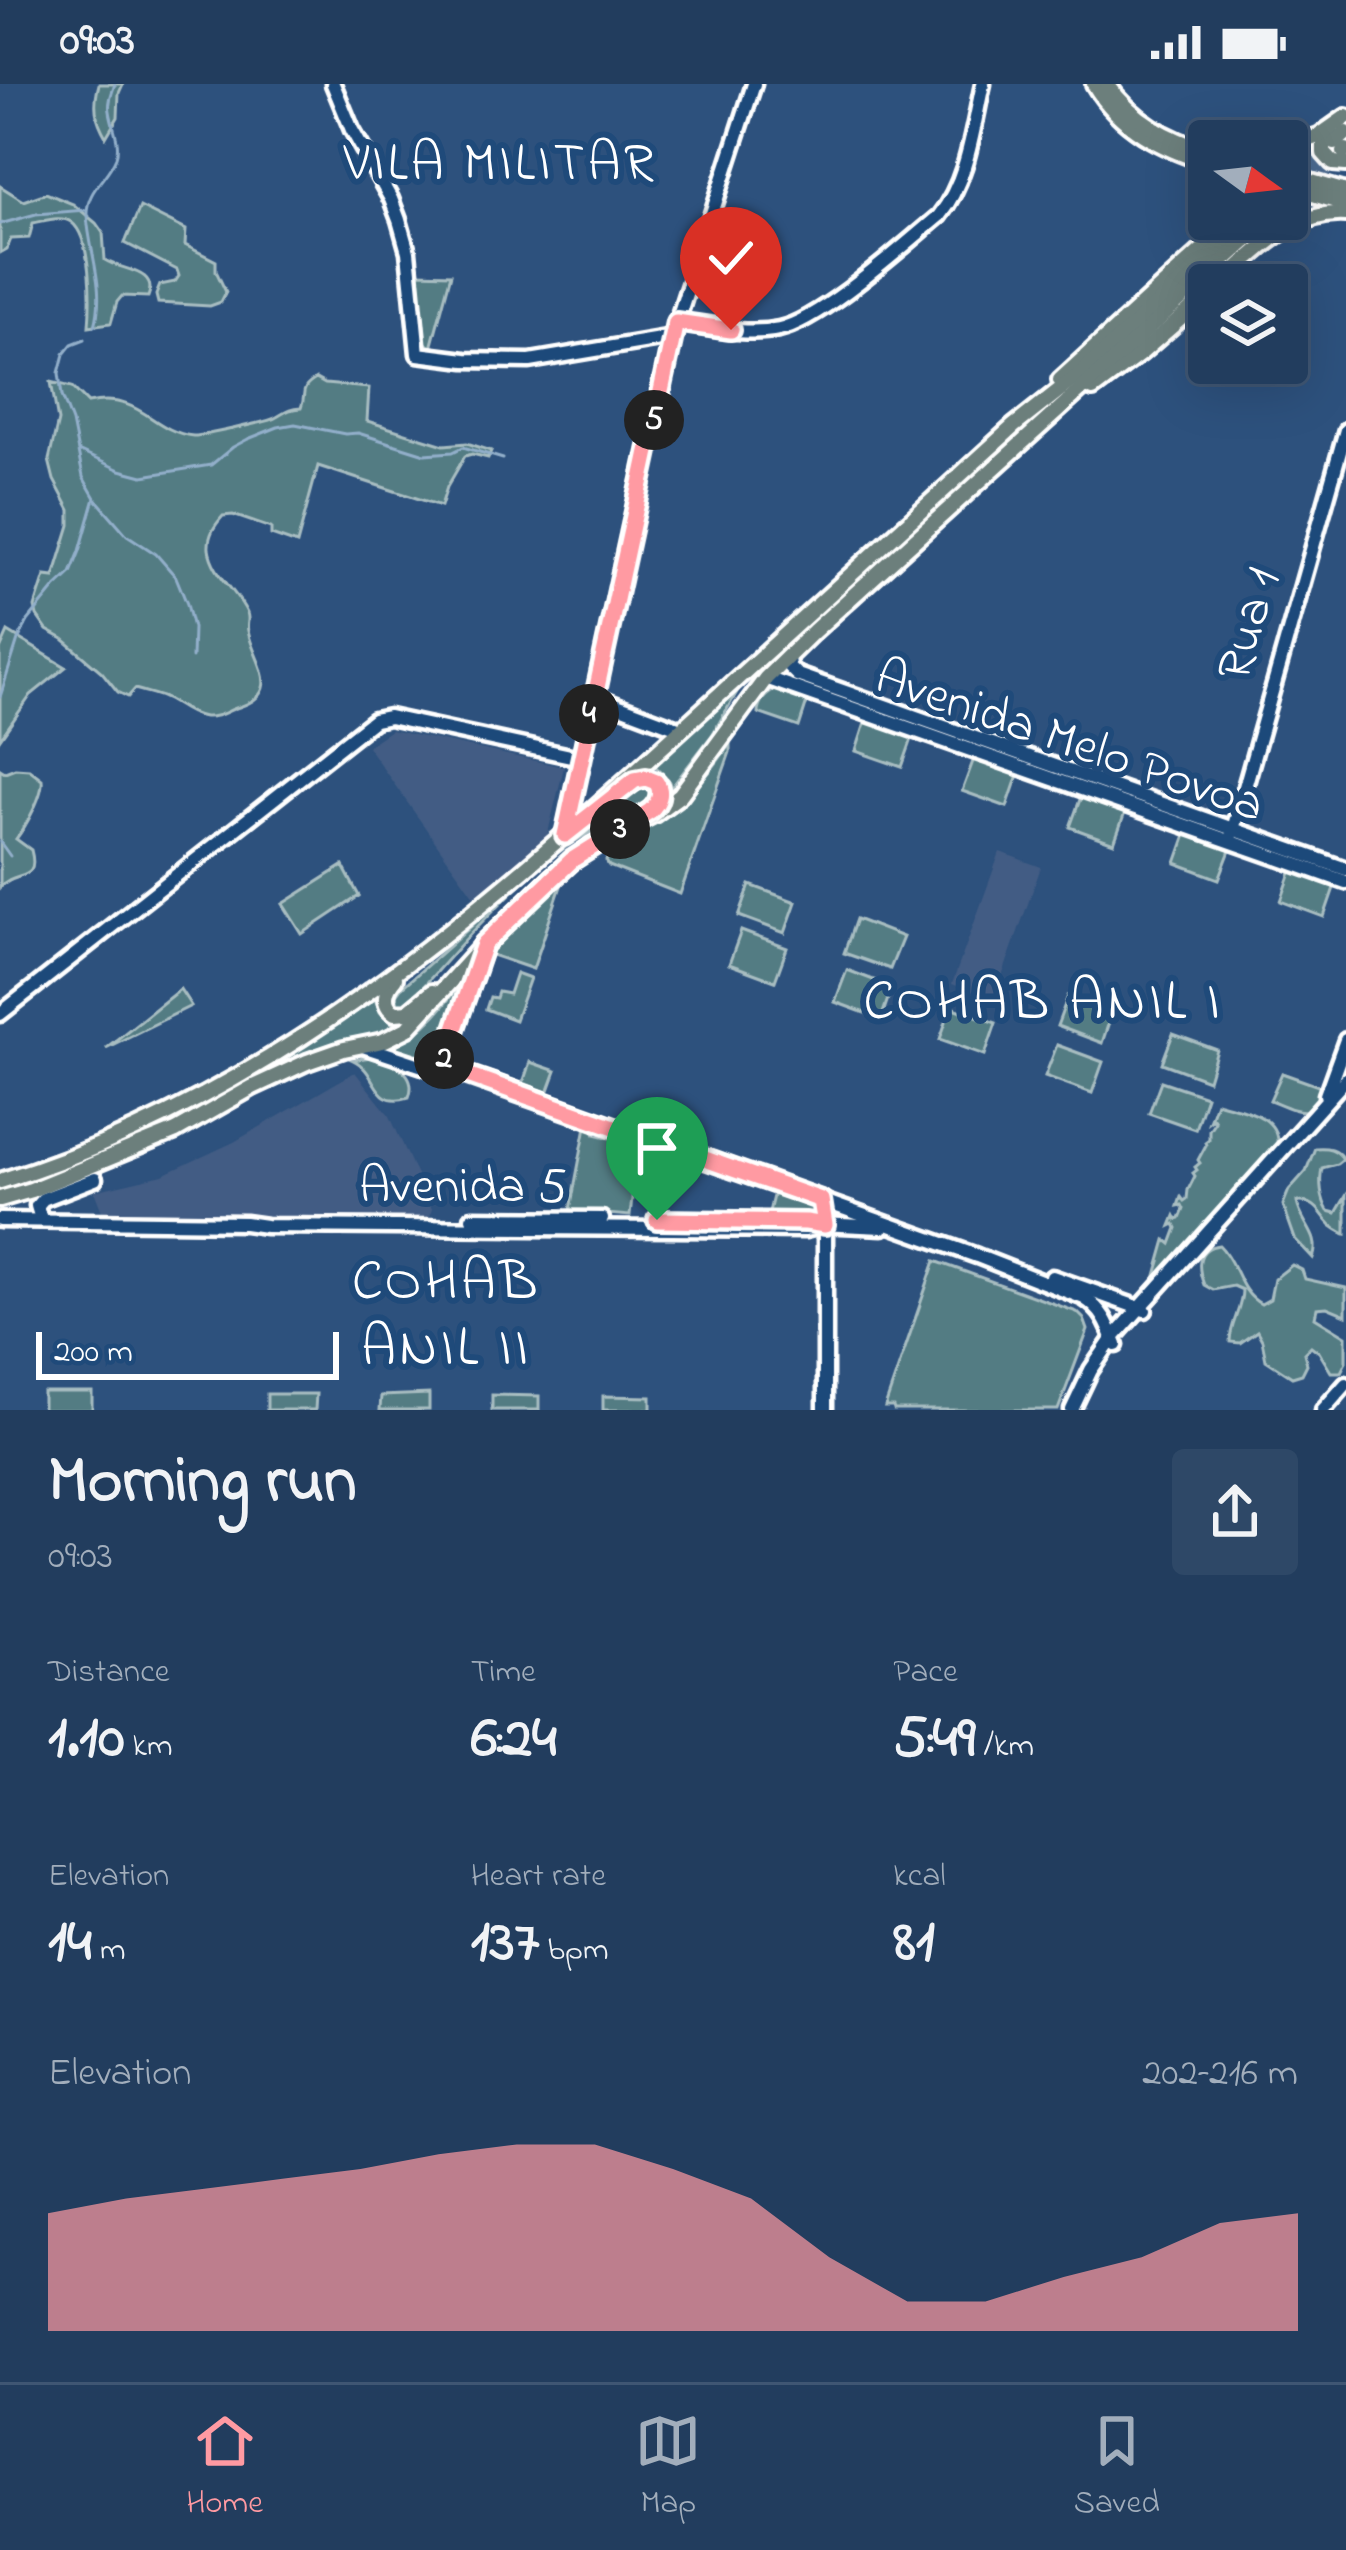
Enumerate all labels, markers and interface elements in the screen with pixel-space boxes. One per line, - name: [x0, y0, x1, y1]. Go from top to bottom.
- text: 09:03: [60, 9, 135, 75]
- north arrow: [1188, 120, 1308, 240]
- map controls: [1188, 120, 1308, 384]
- district label: VILA MILITAR: [342, 127, 657, 205]
- pin: [680, 207, 782, 330]
- icon: check: [698, 225, 764, 291]
- button: layers: [1188, 264, 1308, 384]
- pin: 5: [624, 390, 684, 450]
- text: 5: [645, 396, 663, 444]
- street label: Rua 1: [1199, 560, 1303, 690]
- street label: Avenida Melo Povoa: [864, 641, 1274, 845]
- pin: 4: [559, 684, 619, 744]
- text: 4: [582, 690, 596, 738]
- pin: 3: [590, 799, 650, 859]
- text: 3: [613, 805, 627, 853]
- district label: COHAB ANIL I: [863, 963, 1223, 1046]
- pin: 2: [414, 1029, 474, 1089]
- text: 2: [436, 1035, 452, 1083]
- pin: [606, 1097, 708, 1220]
- icon: arrive: [624, 1115, 690, 1181]
- street label: Avenida 5: [359, 1151, 567, 1226]
- district label: COHAB ANIL II: [352, 1243, 540, 1392]
- scale bar: [36, 1326, 339, 1379]
- text: 200 m: [54, 1329, 133, 1377]
- text: Morning run: [48, 1436, 357, 1532]
- button: share: [1172, 1449, 1298, 1575]
- text: 09:03: [48, 1529, 113, 1586]
- text: Distance: [48, 1649, 170, 1697]
- text: Time: [471, 1649, 536, 1697]
- text: Pace: [893, 1649, 958, 1697]
- text: 1.10: [48, 1697, 124, 1784]
- text: 6:24: [471, 1697, 557, 1784]
- text: 5:49: [893, 1697, 976, 1784]
- text: km: [124, 1723, 173, 1771]
- text: /km: [976, 1723, 1034, 1771]
- text: Elevation: [48, 1853, 169, 1901]
- text: Heart rate: [471, 1853, 606, 1901]
- text: kcal: [893, 1853, 946, 1901]
- text: 14: [48, 1901, 92, 1988]
- text: 137: [471, 1901, 539, 1988]
- text: 81: [893, 1901, 935, 1988]
- text: m: [92, 1927, 126, 1975]
- text: bpm: [539, 1927, 608, 1975]
- text: Elevation: [48, 2046, 191, 2103]
- text: 202–216 m: [1142, 2046, 1298, 2103]
- tab: Home: [186, 2408, 263, 2528]
- tab: Map: [635, 2408, 701, 2528]
- tab: Saved: [1074, 2408, 1160, 2528]

